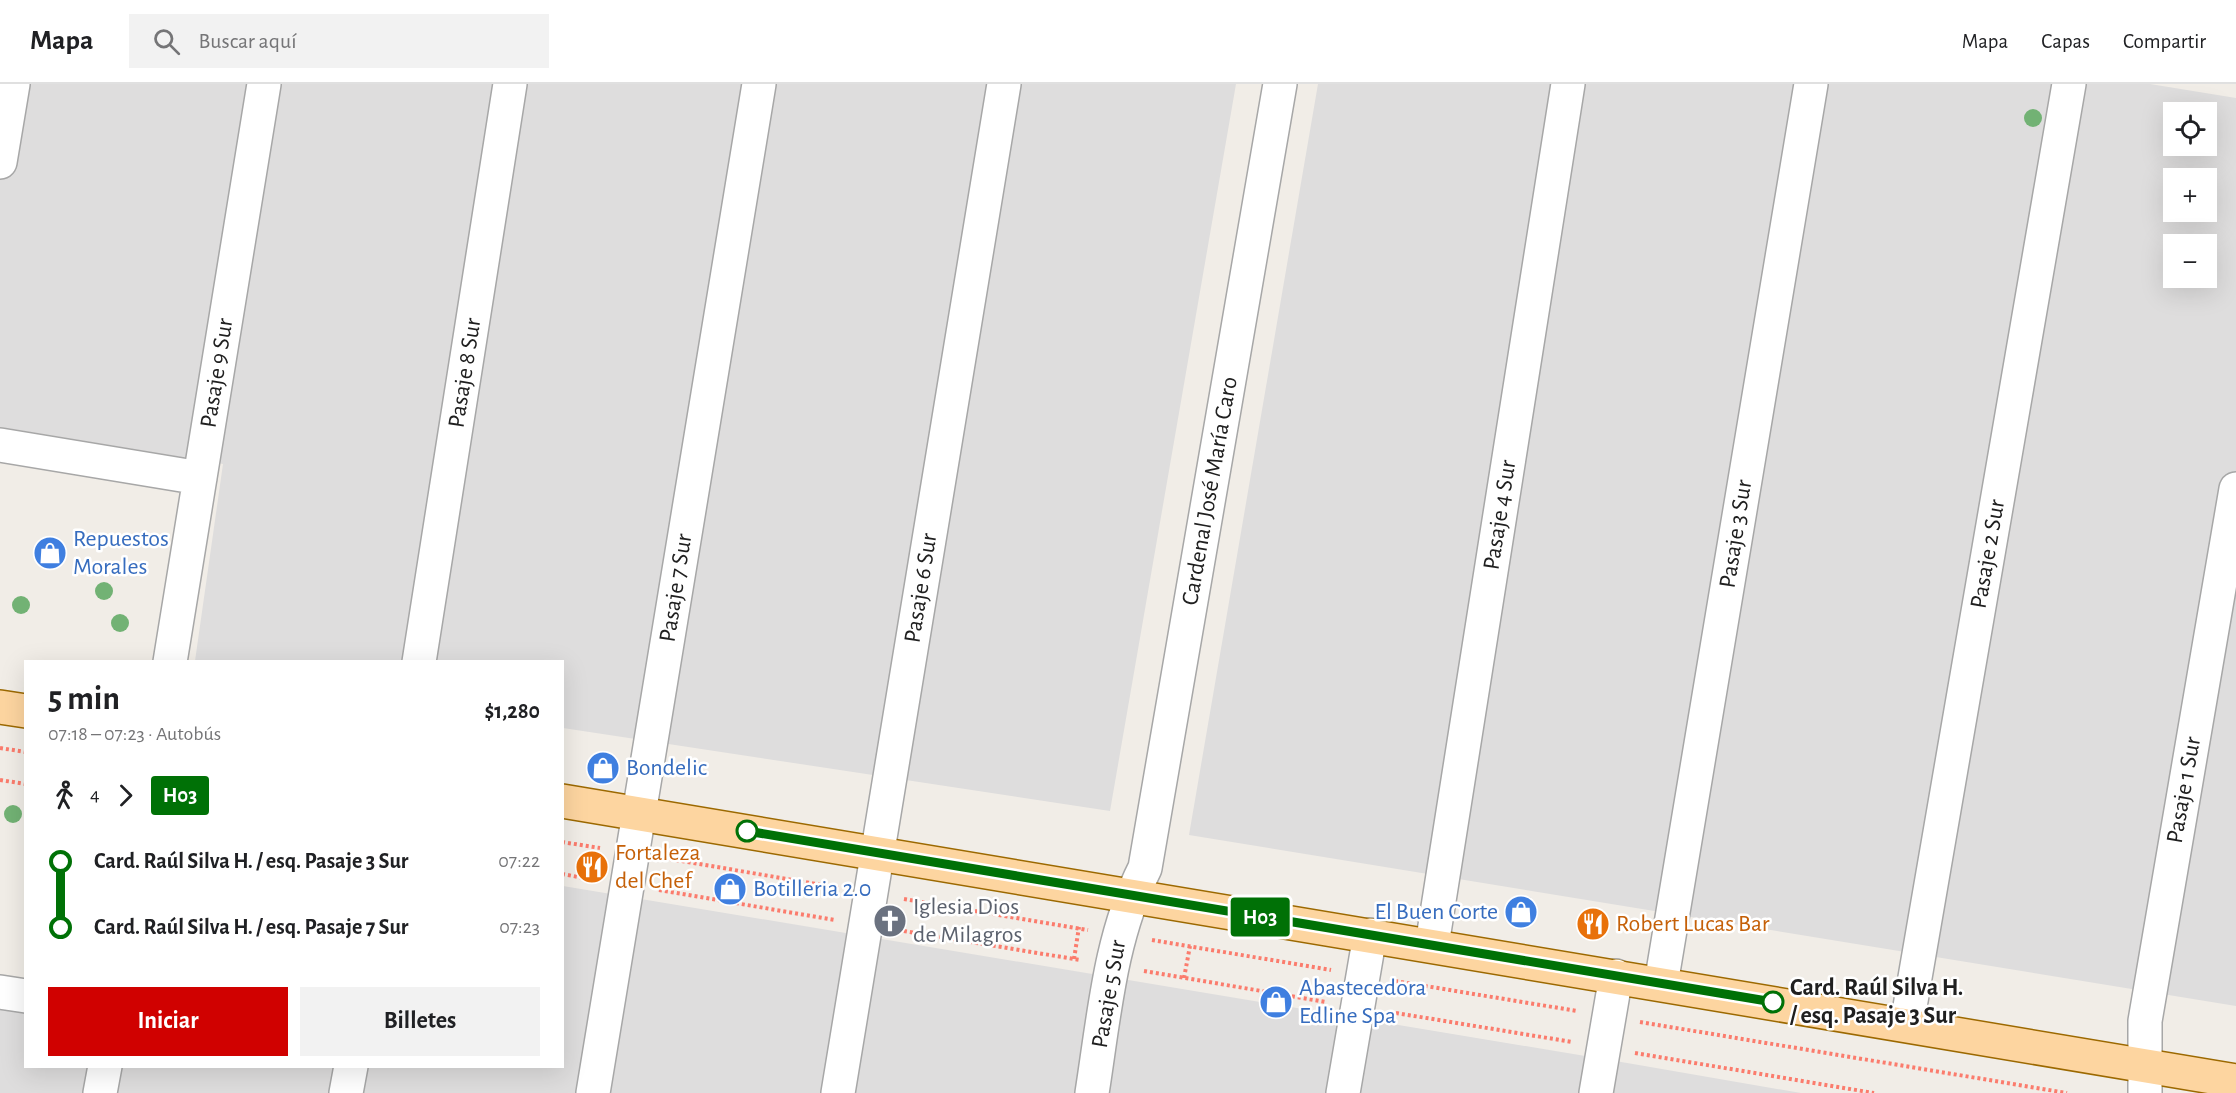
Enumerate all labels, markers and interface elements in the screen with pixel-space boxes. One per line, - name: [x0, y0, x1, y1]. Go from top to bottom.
- search box: [129, 14, 549, 68]
- icon: search: [150, 25, 183, 58]
- text: Mapa: [30, 27, 93, 55]
- text: Buscar aquí: [198, 30, 297, 52]
- text: Mapa: [1962, 31, 2008, 52]
- text: Capas: [2041, 31, 2090, 52]
- text: Compartir: [2123, 31, 2206, 52]
- map controls: [2163, 102, 2217, 288]
- button: locate: [2163, 102, 2217, 156]
- button: +: [2163, 168, 2217, 222]
- button: −: [2163, 234, 2217, 288]
- street label: Pasaje 9 Sur: [196, 316, 238, 430]
- street label: Pasaje 8 Sur: [444, 316, 486, 430]
- street label: Cardenal José María Caro: [1178, 375, 1242, 607]
- street label: Pasaje 4 Sur: [1479, 458, 1521, 572]
- street label: Pasaje 3 Sur: [1716, 478, 1756, 590]
- street label: Pasaje 2 Sur: [1967, 497, 2009, 610]
- place label: Repuestos Morales: [73, 527, 169, 579]
- street label: Pasaje 6 Sur: [900, 531, 942, 645]
- street label: Pasaje 7 Sur: [656, 532, 696, 644]
- shop icon: Repuestos Morales: [32, 535, 68, 571]
- text: 5 min: [48, 683, 120, 716]
- text: $1,280: [484, 700, 540, 722]
- text: 07:18 – 07:23 · Autobús: [48, 724, 221, 744]
- street label: Pasaje 1 Sur: [2163, 735, 2205, 845]
- shop icon: Bondelic: [585, 750, 621, 786]
- place label: Bondelic: [626, 756, 707, 780]
- icon: walk: [48, 779, 81, 812]
- icon: forward: [109, 779, 142, 812]
- text: 4: [90, 785, 100, 805]
- text: H03: [163, 785, 197, 806]
- unlabelled marker: [736, 820, 758, 842]
- place label: Fortaleza del Chef: [615, 841, 701, 893]
- restaurant icon: Fortaleza del Chef: [574, 849, 610, 885]
- text: Card. Raúl Silva H. / esq. Pasaje 3 Sur: [94, 850, 408, 872]
- text: 07:22: [498, 851, 540, 871]
- shop icon: Botilleria 2.0: [712, 871, 748, 907]
- place label: Botilleria 2.0: [753, 877, 872, 901]
- shop icon: El Buen Corte: [1503, 894, 1539, 930]
- place label: Iglesia Dios de Milagros: [913, 895, 1022, 947]
- line badge: H03: [1226, 898, 1294, 936]
- place label: El Buen Corte: [1374, 900, 1498, 924]
- church icon: Iglesia Dios de Milagros: [872, 903, 908, 939]
- restaurant icon: Robert Lucas Bar: [1575, 906, 1611, 942]
- text: H03: [1243, 907, 1277, 928]
- place label: Robert Lucas Bar: [1616, 912, 1770, 936]
- text: Card. Raúl Silva H. / esq. Pasaje 7 Sur: [94, 916, 408, 938]
- text: 07:23: [499, 917, 540, 937]
- street label: Pasaje 5 Sur: [1088, 938, 1130, 1050]
- place label: Abastecedora Edline Spa: [1299, 976, 1426, 1028]
- place label: Card. Raúl Silva H. / esq. Pasaje 3 Sur: [1789, 976, 1963, 1028]
- shop icon: Abastecedora Edline Spa: [1258, 984, 1294, 1020]
- button: Iniciar: [48, 987, 288, 1056]
- button: Billetes: [300, 987, 540, 1056]
- marker: Card. Raúl Silva H. / esq. Pasaje 3 Sur: [1762, 991, 1784, 1013]

